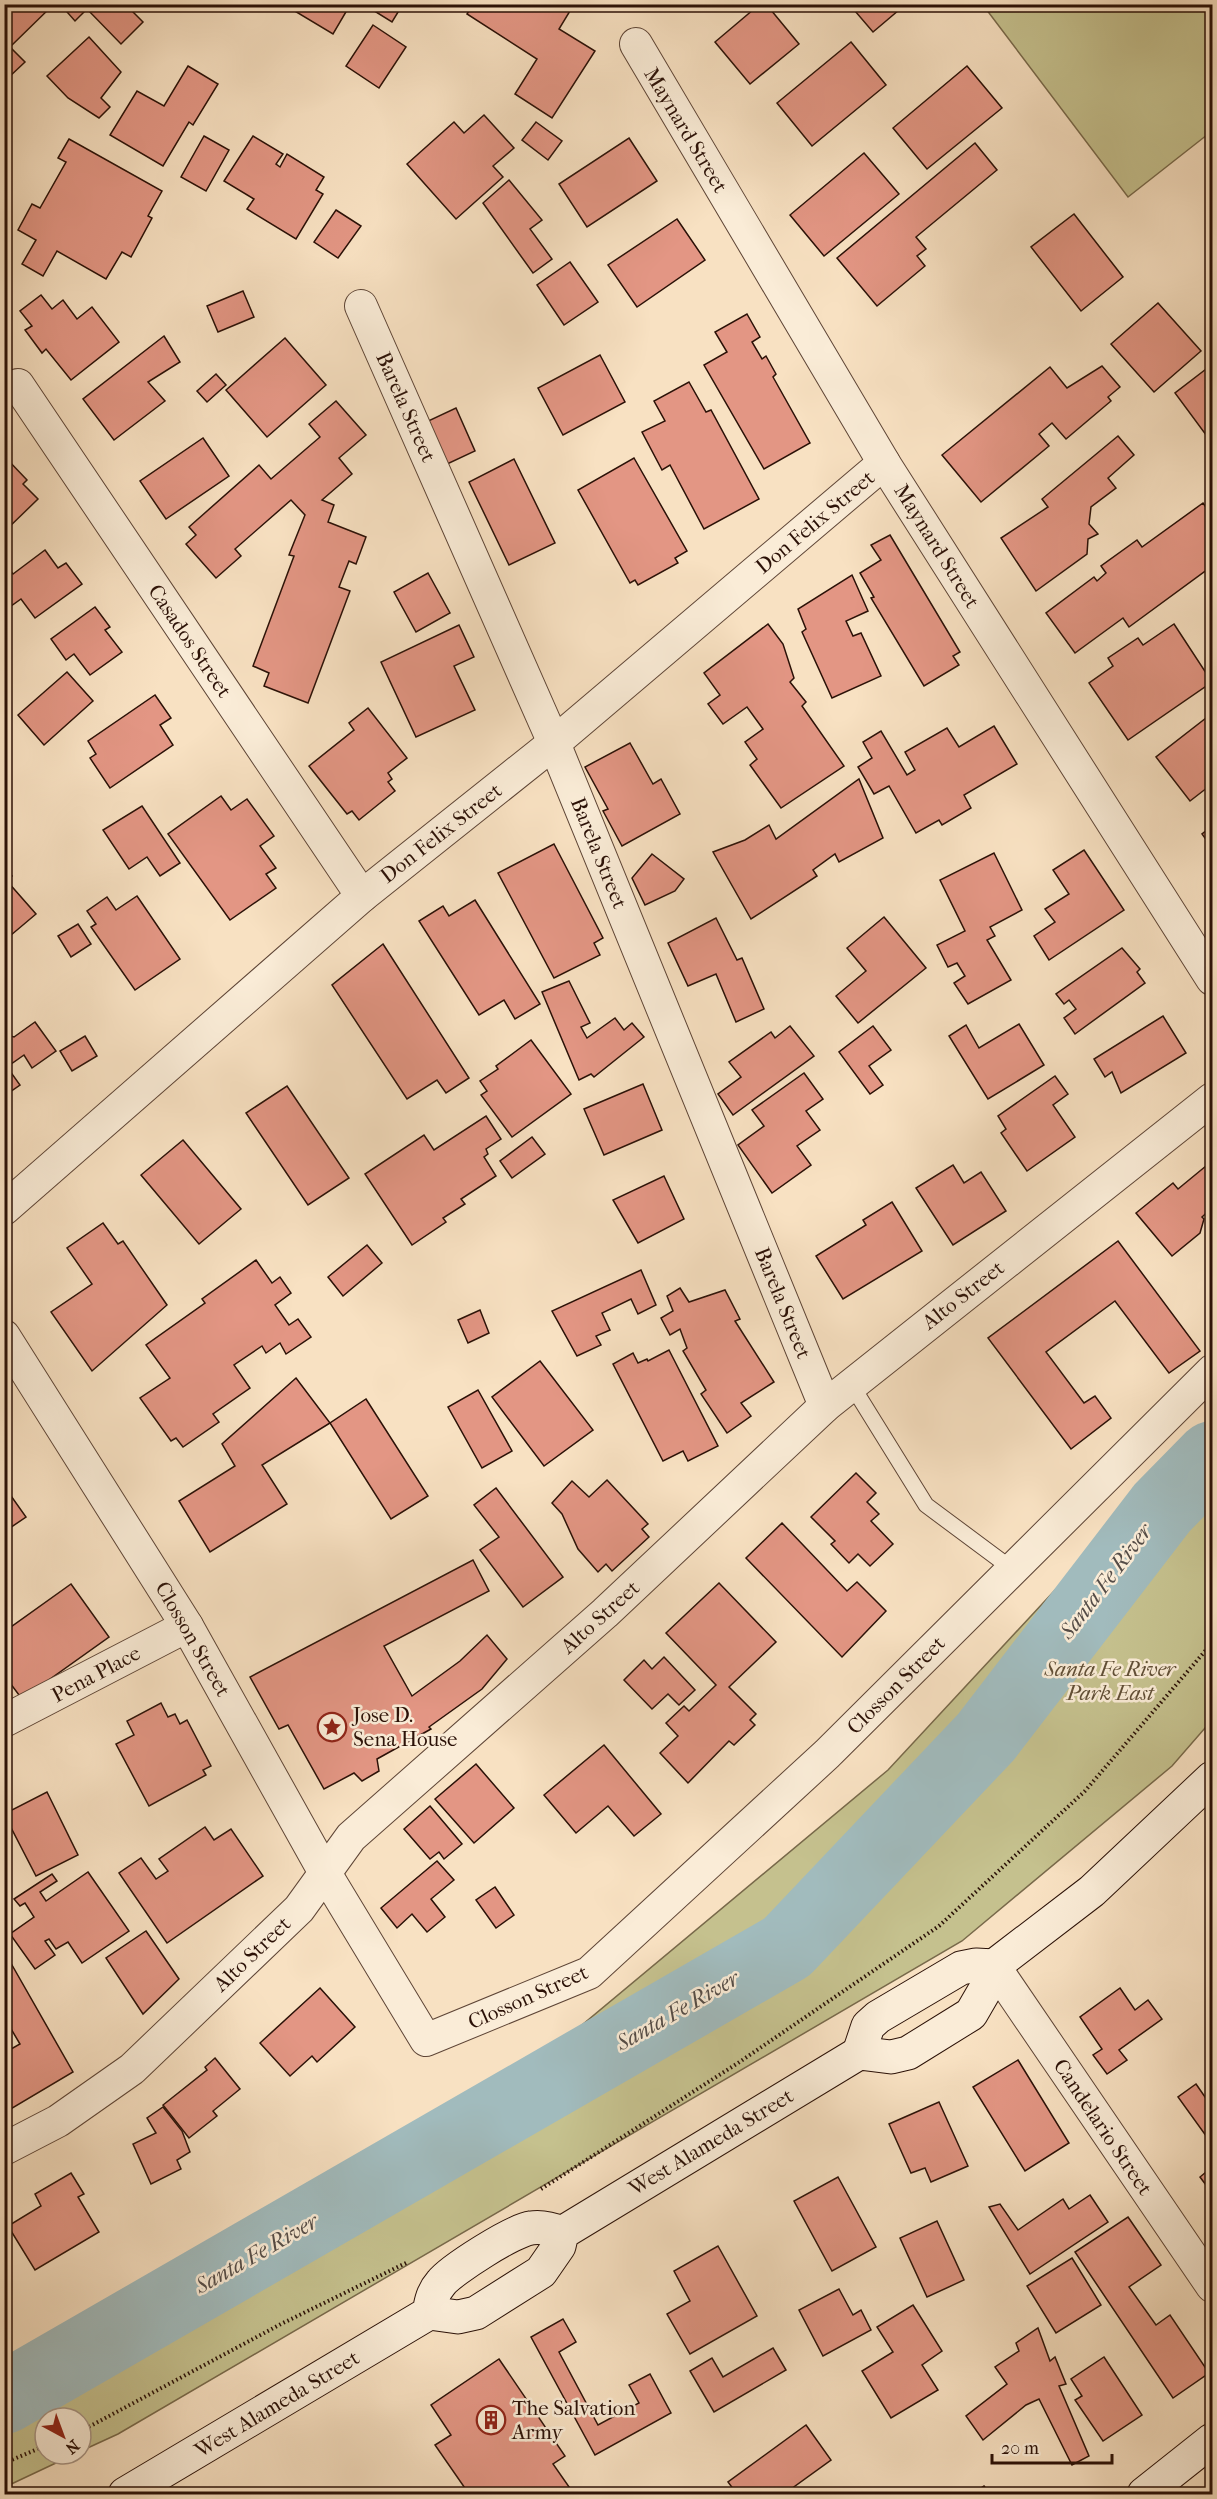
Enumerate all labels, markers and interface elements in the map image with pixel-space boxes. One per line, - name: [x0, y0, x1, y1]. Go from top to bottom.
- street label: Maynard Street: [639, 63, 733, 197]
- street label: Barela Street: [371, 348, 441, 466]
- street label: Don Felix Street: [751, 465, 880, 579]
- street label: Maynard Street: [889, 480, 985, 613]
- street label: Casados Street: [143, 580, 237, 702]
- street label: Don Felix Street: [375, 778, 507, 888]
- street label: Barela Street: [566, 794, 632, 913]
- street label: Barela Street: [750, 1244, 816, 1363]
- street label: Alto Street: [916, 1255, 1009, 1335]
- water label: Santa Fe River: [1054, 1517, 1159, 1645]
- street label: Alto Street: [555, 1575, 645, 1659]
- street label: Closson Street: [150, 1577, 236, 1701]
- street label: Closson Street: [842, 1631, 950, 1739]
- street label: Pena Place: [48, 1641, 144, 1707]
- park label: Santa Fe River Park East: [1043, 1657, 1177, 1705]
- place label: Jose D. Sena House: [351, 1703, 457, 1751]
- place icon: Jose D. Sena House: [316, 1711, 348, 1743]
- street label: Alto Street: [208, 1911, 296, 1997]
- street label: Closson Street: [464, 1960, 592, 2034]
- water label: Santa Fe River: [611, 1964, 745, 2057]
- street label: Candelario Street: [1049, 2054, 1158, 2200]
- street label: West Alameda Street: [624, 2083, 798, 2201]
- water label: Santa Fe River: [190, 2207, 324, 2300]
- street label: West Alameda Street: [190, 2345, 364, 2463]
- place label: The Salvation Army: [511, 2396, 636, 2444]
- building icon: The Salvation Army: [475, 2404, 507, 2436]
- north arrow: [33, 2406, 93, 2466]
- scale bar: [992, 2427, 1112, 2465]
- text: N: [61, 2436, 83, 2459]
- text: 20 m: [1001, 2438, 1039, 2459]

